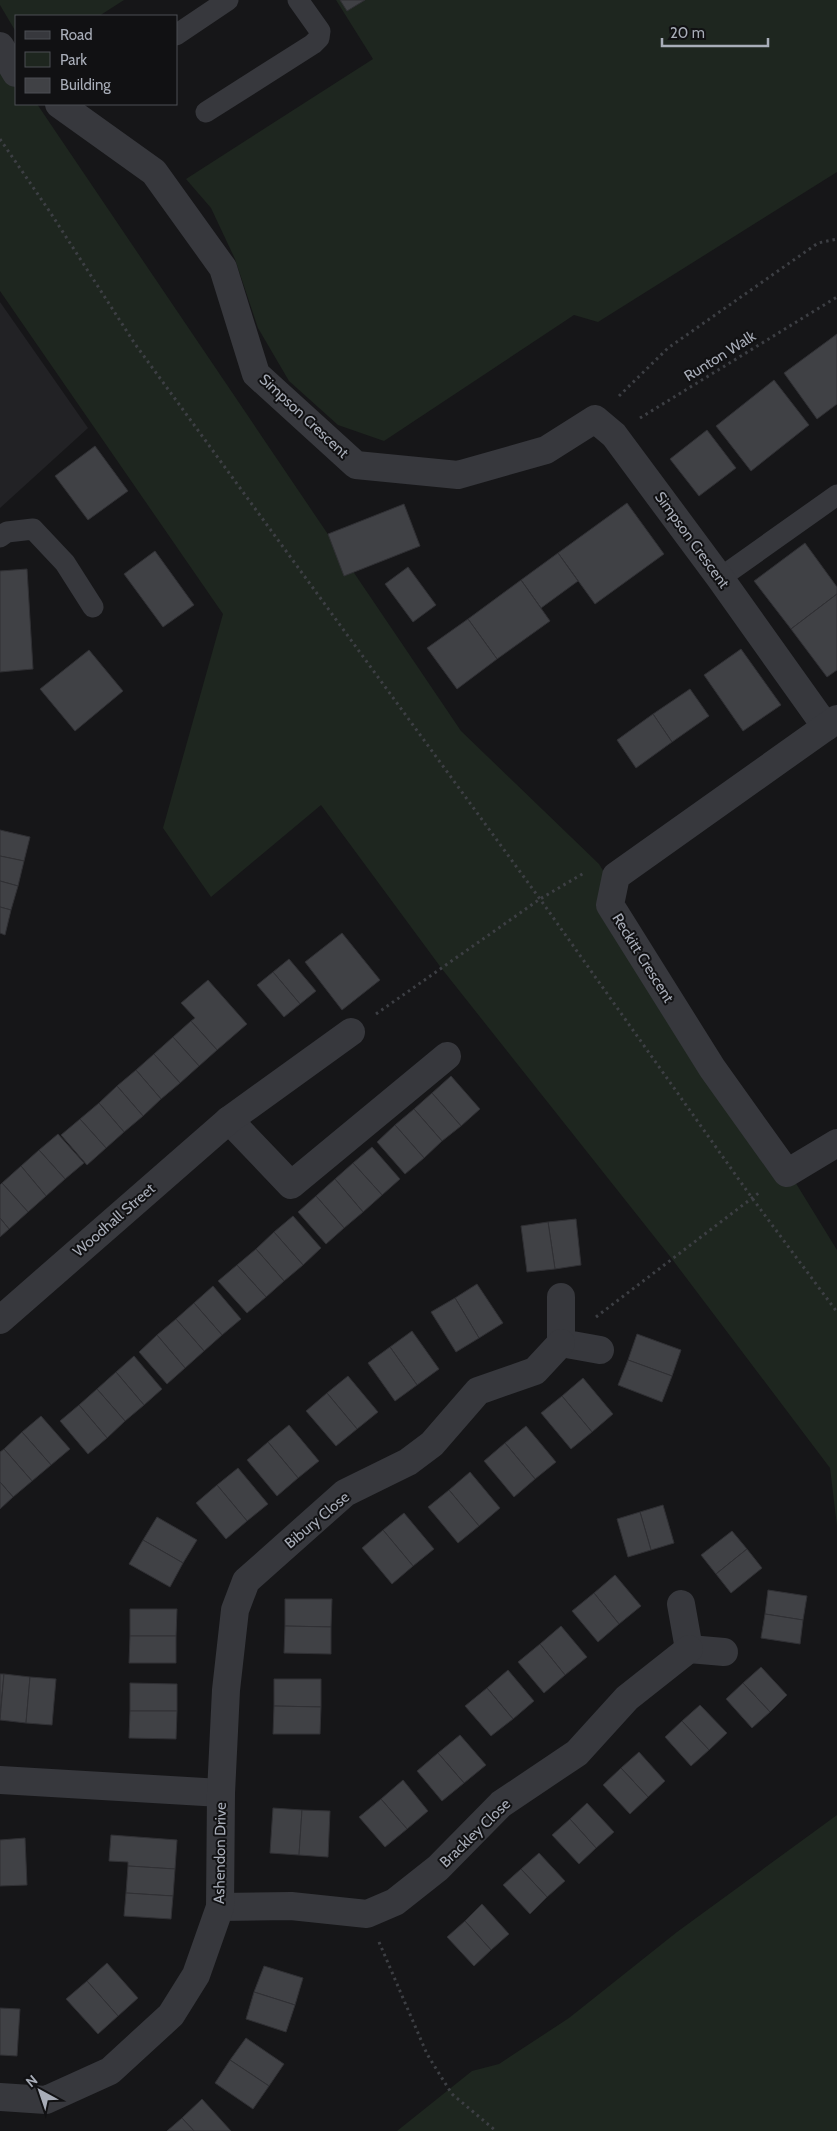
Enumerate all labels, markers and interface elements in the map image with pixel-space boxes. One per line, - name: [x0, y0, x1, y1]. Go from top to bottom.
- legend: [15, 15, 178, 105]
- scale bar: [662, 15, 768, 47]
- text: 20 m: [670, 24, 705, 42]
- text: Road: [60, 26, 93, 44]
- text: Park: [60, 51, 87, 69]
- text: Building: [60, 76, 111, 94]
- street label: Runton Walk: [681, 327, 759, 385]
- street label: Simpson Crescent: [256, 370, 352, 462]
- street label: Simpson Crescent: [651, 488, 733, 592]
- street label: Reckitt Crescent: [608, 910, 678, 1006]
- street label: Woodhall Street: [69, 1179, 159, 1261]
- street label: Bibury Close: [281, 1488, 353, 1552]
- street label: Brackley Close: [436, 1795, 514, 1871]
- street label: Ashendon Drive: [210, 1802, 230, 1904]
- north arrow: [15, 2066, 65, 2116]
- text: N: [22, 2071, 41, 2091]

